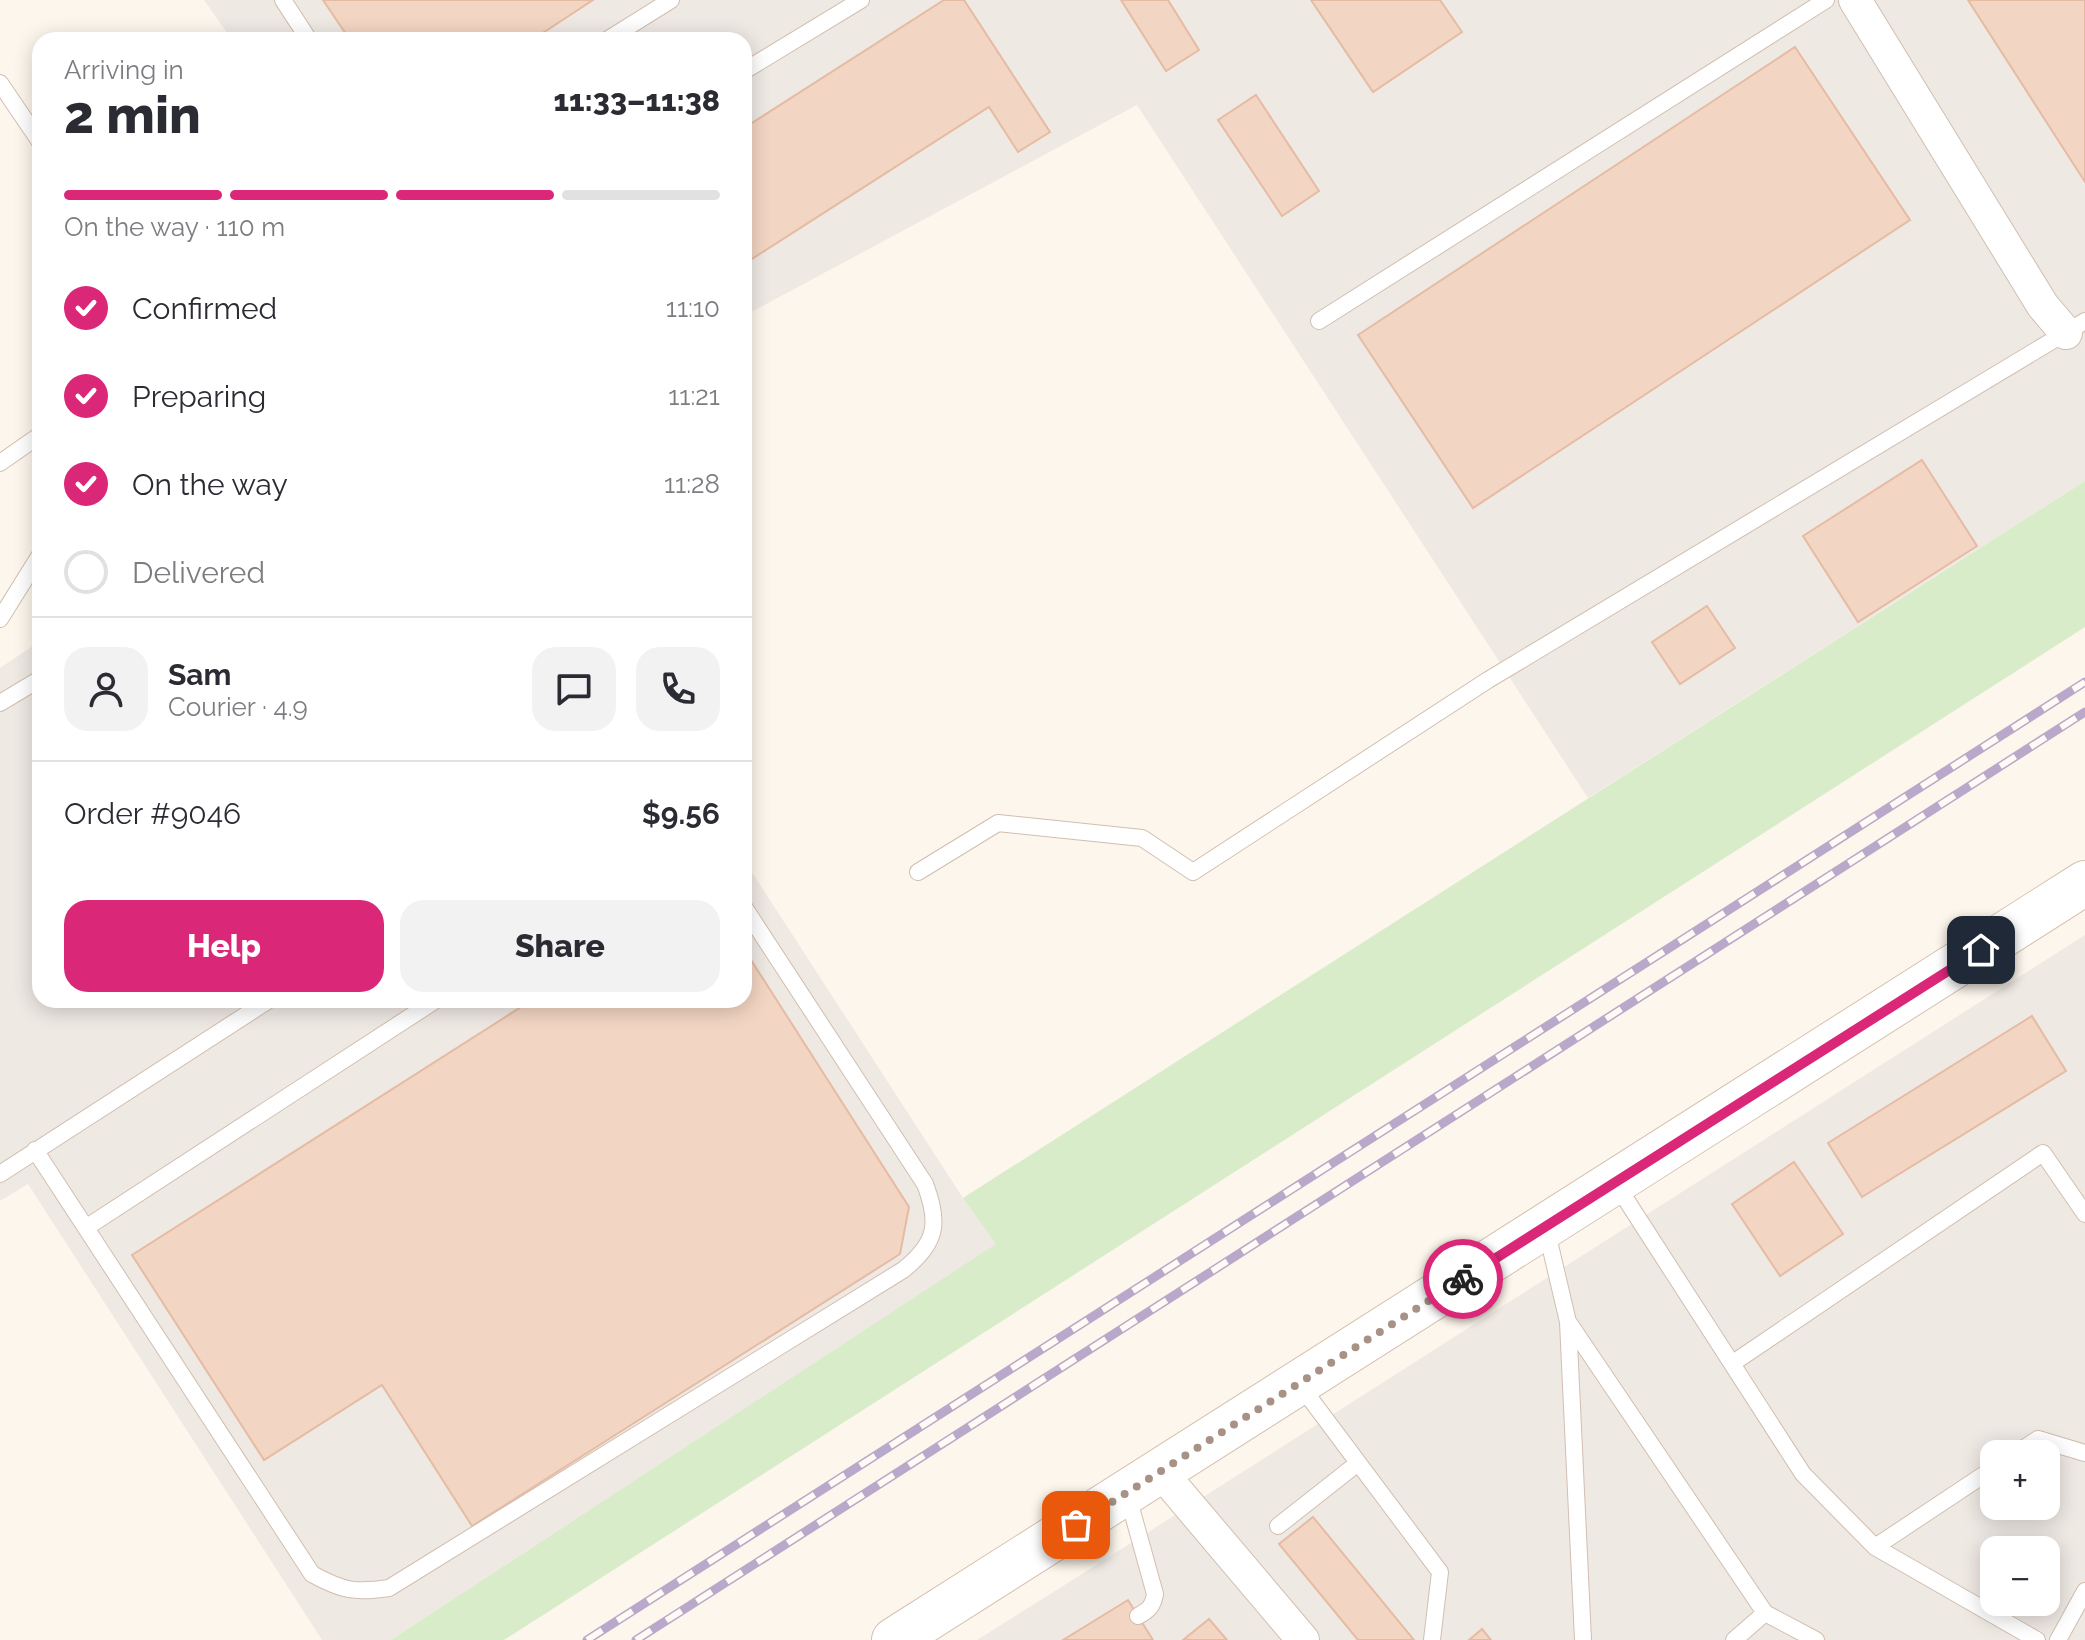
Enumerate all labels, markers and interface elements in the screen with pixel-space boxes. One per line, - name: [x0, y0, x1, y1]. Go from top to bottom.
- text: Arriving in: [64, 55, 184, 85]
- text: 11:33–11:38: [554, 83, 720, 118]
- text: 2 min: [64, 84, 201, 145]
- text: On the way · 110 m: [64, 212, 285, 242]
- icon: check: [64, 286, 108, 330]
- text: Confirmed: [132, 291, 277, 326]
- text: 11:10: [666, 293, 720, 323]
- icon: check: [64, 374, 108, 418]
- text: Preparing: [132, 379, 266, 414]
- text: 11:21: [668, 381, 720, 411]
- icon: check: [64, 462, 108, 506]
- text: On the way: [132, 467, 288, 502]
- text: 11:28: [664, 469, 720, 499]
- text: Delivered: [132, 555, 265, 590]
- button: person: [64, 647, 148, 731]
- button: chat: [532, 647, 616, 731]
- button: phone: [636, 647, 720, 731]
- text: Sam: [168, 657, 231, 692]
- text: Courier · 4.9: [168, 692, 308, 722]
- text: Order #9046: [64, 796, 241, 831]
- text: $9.56: [642, 796, 720, 831]
- button: Help: [64, 900, 384, 992]
- button: Share: [400, 900, 720, 992]
- pin: [1947, 916, 2015, 984]
- icon: home: [1959, 928, 2003, 972]
- courier: [1423, 1239, 1503, 1319]
- icon: bike: [1441, 1257, 1485, 1301]
- map controls: [1980, 1440, 2060, 1616]
- button: +: [1980, 1440, 2060, 1520]
- pin: [1042, 1491, 1110, 1559]
- icon: bag: [1054, 1503, 1098, 1547]
- button: −: [1980, 1536, 2060, 1616]

